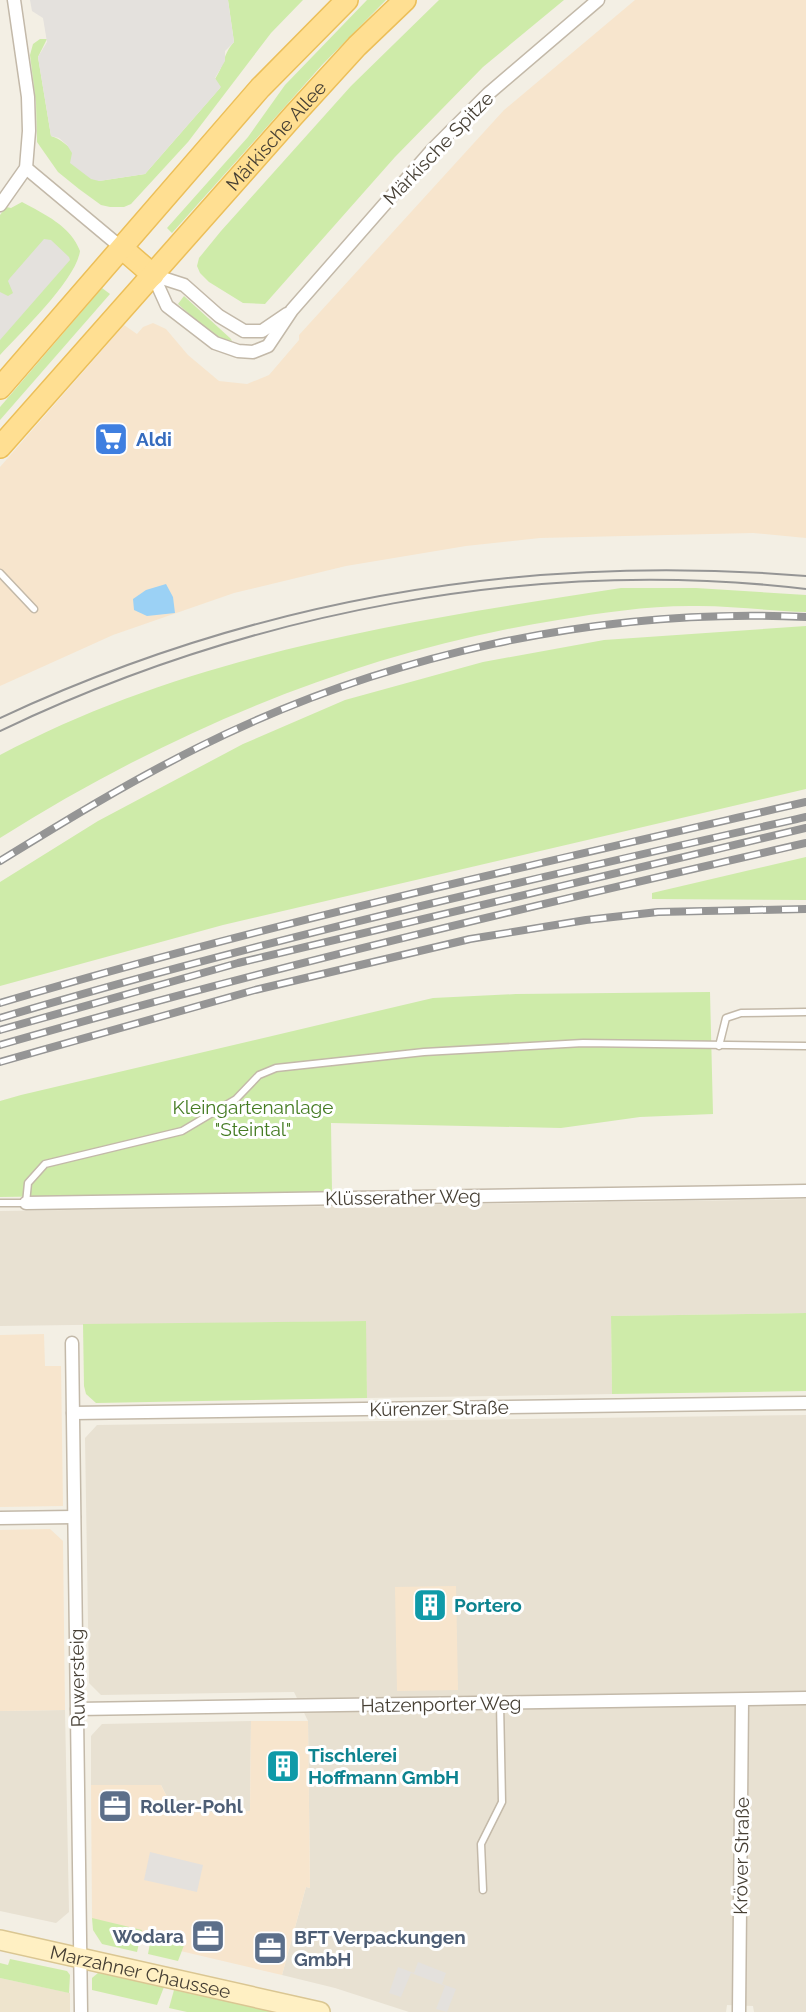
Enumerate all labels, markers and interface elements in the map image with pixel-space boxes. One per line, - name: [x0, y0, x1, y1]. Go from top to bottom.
- street label: Märkische Allee: [221, 76, 331, 195]
- street label: Märkische Spitze: [378, 87, 498, 209]
- supermarket icon: Aldi: [92, 420, 130, 458]
- place label: Aldi: [136, 428, 172, 450]
- park label: Kleingartenanlage "Steintal": [173, 1096, 333, 1140]
- street label: Klüsserather Weg: [325, 1185, 481, 1209]
- street label: Kürenzer Straße: [369, 1396, 509, 1420]
- building icon: Portero: [411, 1586, 449, 1624]
- place label: Portero: [454, 1594, 522, 1616]
- street label: Ruwersteig: [65, 1628, 89, 1728]
- street label: Hatzenporter Weg: [360, 1692, 522, 1716]
- place label: Tischlerei Hoffmann GmbH: [308, 1744, 459, 1788]
- building icon: Tischlerei Hoffmann GmbH: [264, 1747, 302, 1785]
- office icon: Roller-Pohl: [96, 1787, 134, 1825]
- place label: Roller-Pohl: [140, 1795, 244, 1817]
- street label: Kröver Straße: [729, 1797, 753, 1915]
- office icon: Wodara: [189, 1917, 227, 1955]
- place label: Wodara: [112, 1925, 184, 1947]
- place label: BFT Verpackungen GmbH: [294, 1926, 466, 1970]
- office icon: BFT Verpackungen GmbH: [251, 1929, 289, 1967]
- street label: Marzahner Chaussee: [48, 1941, 233, 2003]

